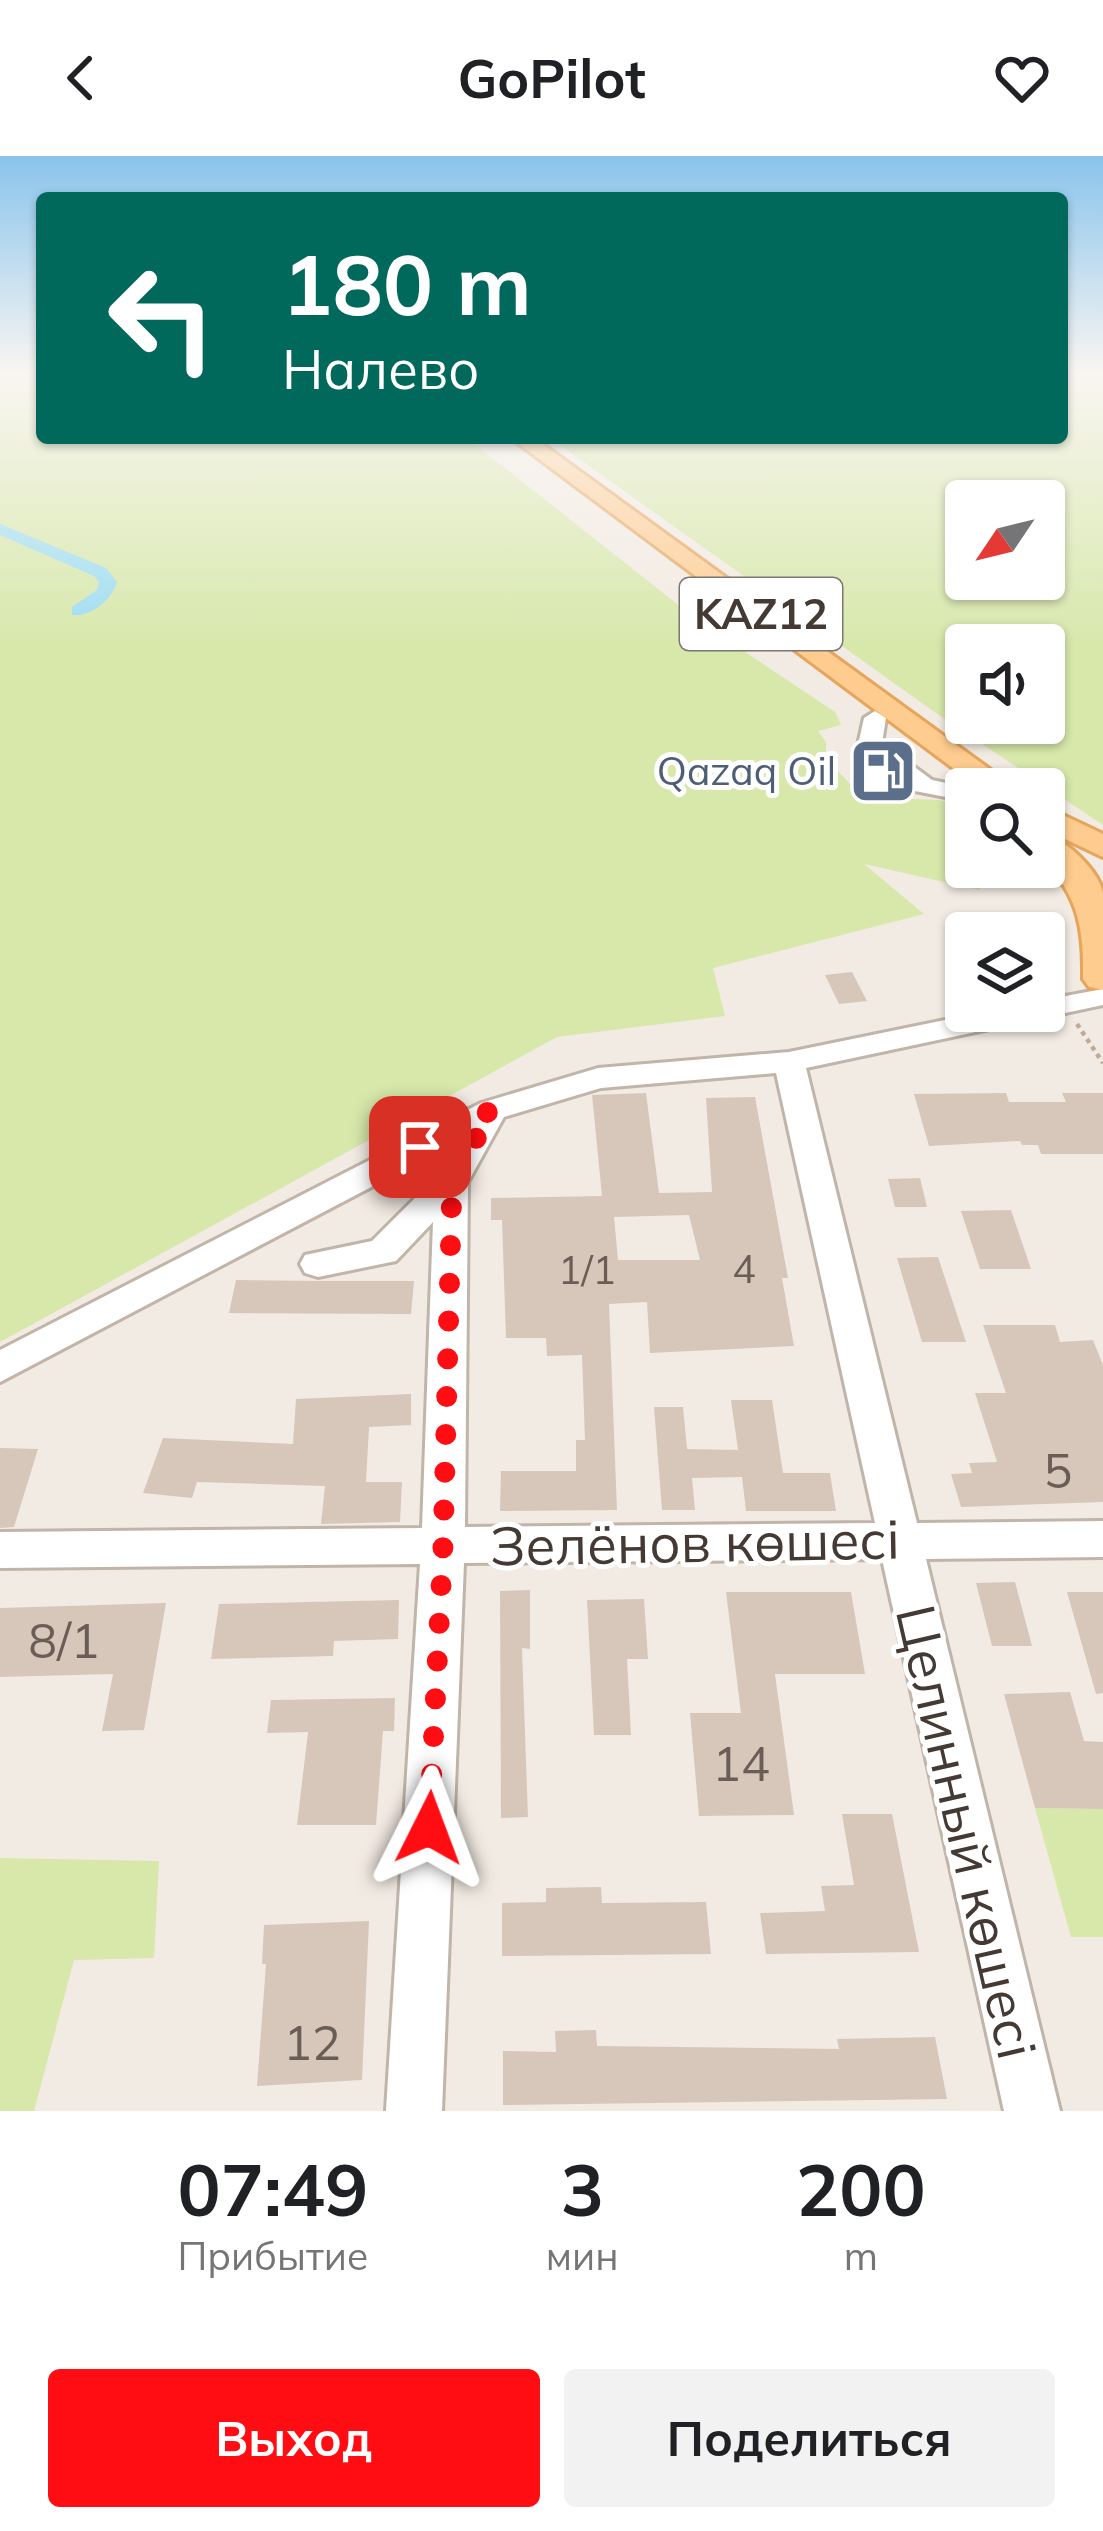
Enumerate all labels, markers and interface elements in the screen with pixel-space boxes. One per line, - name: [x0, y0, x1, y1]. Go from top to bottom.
- text: GoPilot: [457, 44, 646, 112]
- icon: back: [48, 45, 114, 111]
- icon: heart: [989, 45, 1055, 111]
- text: 180 m: [282, 231, 532, 336]
- icon: left: [84, 240, 240, 396]
- text: Налево: [282, 335, 479, 403]
- north arrow: [945, 480, 1065, 600]
- map controls: [945, 480, 1065, 1032]
- road number: KAZ12: [680, 578, 842, 650]
- button: sound: [945, 624, 1065, 744]
- fuel station icon: Qazaq Oil: [848, 736, 918, 806]
- place label: Qazaq Oil: [657, 746, 836, 795]
- button: search: [945, 768, 1065, 888]
- button: layers: [945, 912, 1065, 1032]
- pin: [369, 1096, 471, 1198]
- icon: arrive: [387, 1114, 453, 1180]
- house number: 4: [732, 1244, 756, 1293]
- house number: 1/1: [558, 1245, 616, 1294]
- house number: 5: [1044, 1440, 1072, 1500]
- street label: Зелёнов көшесі: [490, 1504, 900, 1580]
- street label: Целинный көшесі: [882, 1598, 1052, 2065]
- house number: 8/1: [28, 1610, 100, 1670]
- house number: 14: [712, 1733, 770, 1793]
- position arrow: [366, 1765, 492, 1891]
- house number: 12: [283, 2012, 341, 2072]
- text: 07:49: [178, 2144, 368, 2234]
- text: 3: [561, 2144, 604, 2234]
- text: 200: [796, 2144, 926, 2234]
- text: Прибытие: [177, 2231, 368, 2280]
- text: мин: [546, 2231, 619, 2280]
- text: m: [844, 2231, 878, 2280]
- button: Выход: [48, 2369, 540, 2507]
- button: Поделиться: [564, 2369, 1055, 2507]

